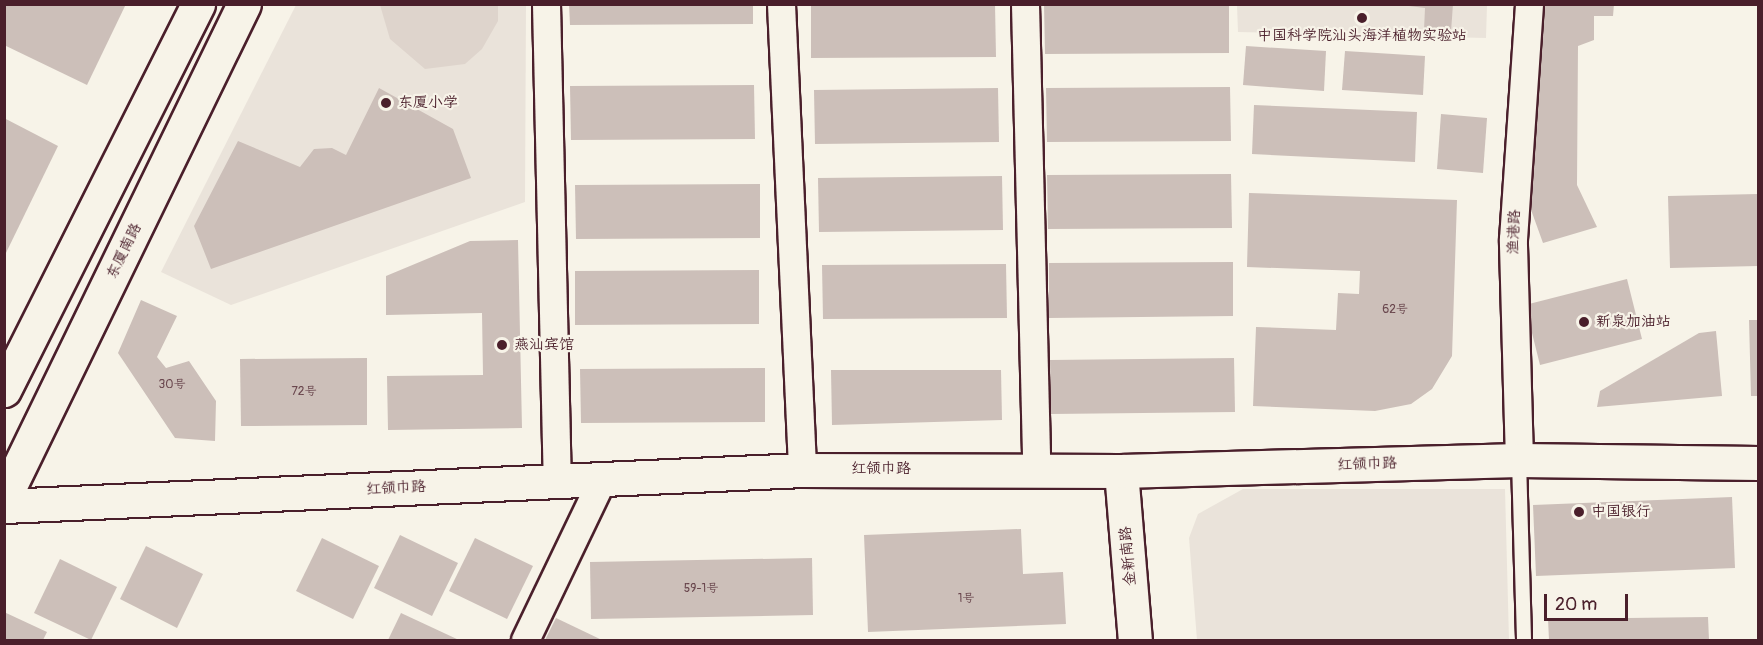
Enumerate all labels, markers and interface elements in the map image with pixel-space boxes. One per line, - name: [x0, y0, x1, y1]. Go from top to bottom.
- marker: 中国科学院汕头海洋植物实验站: [1355, 11, 1369, 25]
- place label: 中国科学院汕头海洋植物实验站: [1257, 27, 1467, 45]
- place label: 东厦小学: [398, 94, 458, 112]
- marker: 东厦小学: [379, 96, 393, 110]
- street label: 渔港路: [1504, 209, 1524, 255]
- street label: 东厦南路: [103, 220, 145, 282]
- house number: 62号: [1382, 303, 1408, 317]
- place label: 新泉加油站: [1596, 313, 1671, 331]
- marker: 新泉加油站: [1577, 315, 1591, 329]
- place label: 燕汕宾馆: [514, 336, 574, 354]
- marker: 燕汕宾馆: [495, 338, 509, 352]
- house number: 30号: [159, 378, 185, 392]
- house number: 72号: [291, 385, 317, 399]
- street label: 红领巾路: [1337, 454, 1397, 474]
- street label: 红领巾路: [851, 460, 911, 478]
- street label: 红领巾路: [366, 477, 426, 499]
- place label: 中国银行: [1591, 503, 1651, 521]
- marker: 中国银行: [1572, 505, 1586, 519]
- street label: 金新南路: [1116, 525, 1140, 587]
- house number: 59-1号: [684, 582, 718, 596]
- scale bar: [1547, 582, 1631, 620]
- house number: 1号: [958, 592, 974, 606]
- text: 20 m: [1555, 593, 1597, 616]

